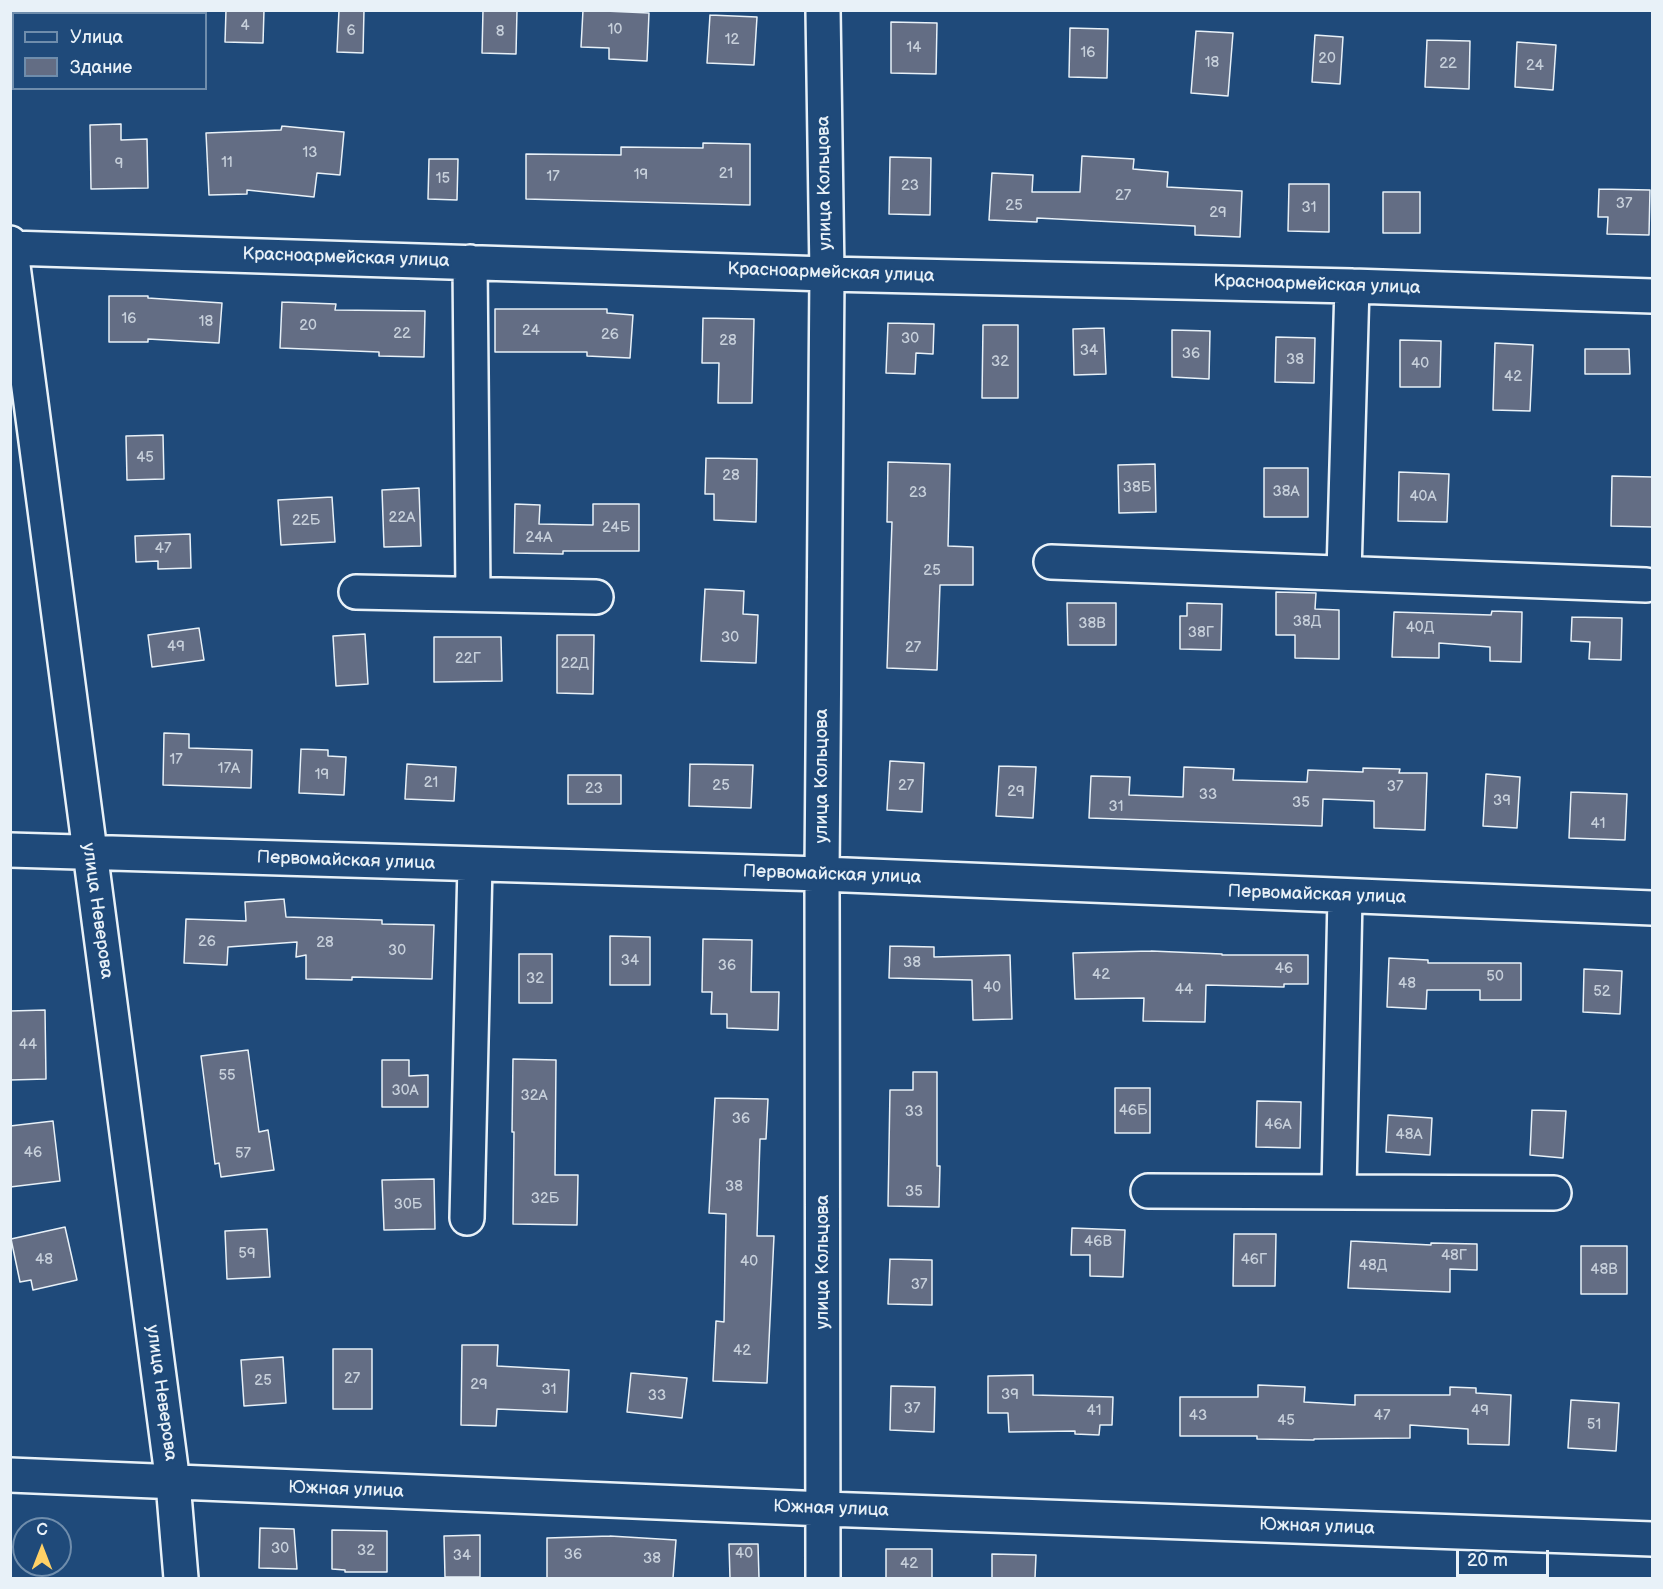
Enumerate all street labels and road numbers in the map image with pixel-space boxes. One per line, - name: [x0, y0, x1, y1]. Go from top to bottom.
- street label: улица Кольцова: [813, 115, 837, 251]
- street label: Красноармейская улица: [242, 244, 450, 272]
- street label: Красноармейская улица: [727, 259, 935, 287]
- street label: Красноармейская улица: [1213, 271, 1421, 299]
- street label: улица Кольцова: [811, 709, 833, 843]
- street label: улица Неверова: [77, 842, 117, 980]
- street label: Первомайская улица: [256, 847, 436, 875]
- street label: Первомайская улица: [742, 861, 922, 889]
- street label: Первомайская улица: [1227, 881, 1407, 909]
- street label: улица Кольцова: [812, 1195, 834, 1329]
- street label: улица Неверова: [141, 1324, 181, 1462]
- street label: Южная улица: [288, 1477, 404, 1503]
- street label: Южная улица: [773, 1496, 889, 1522]
- street label: Южная улица: [1259, 1514, 1375, 1540]

